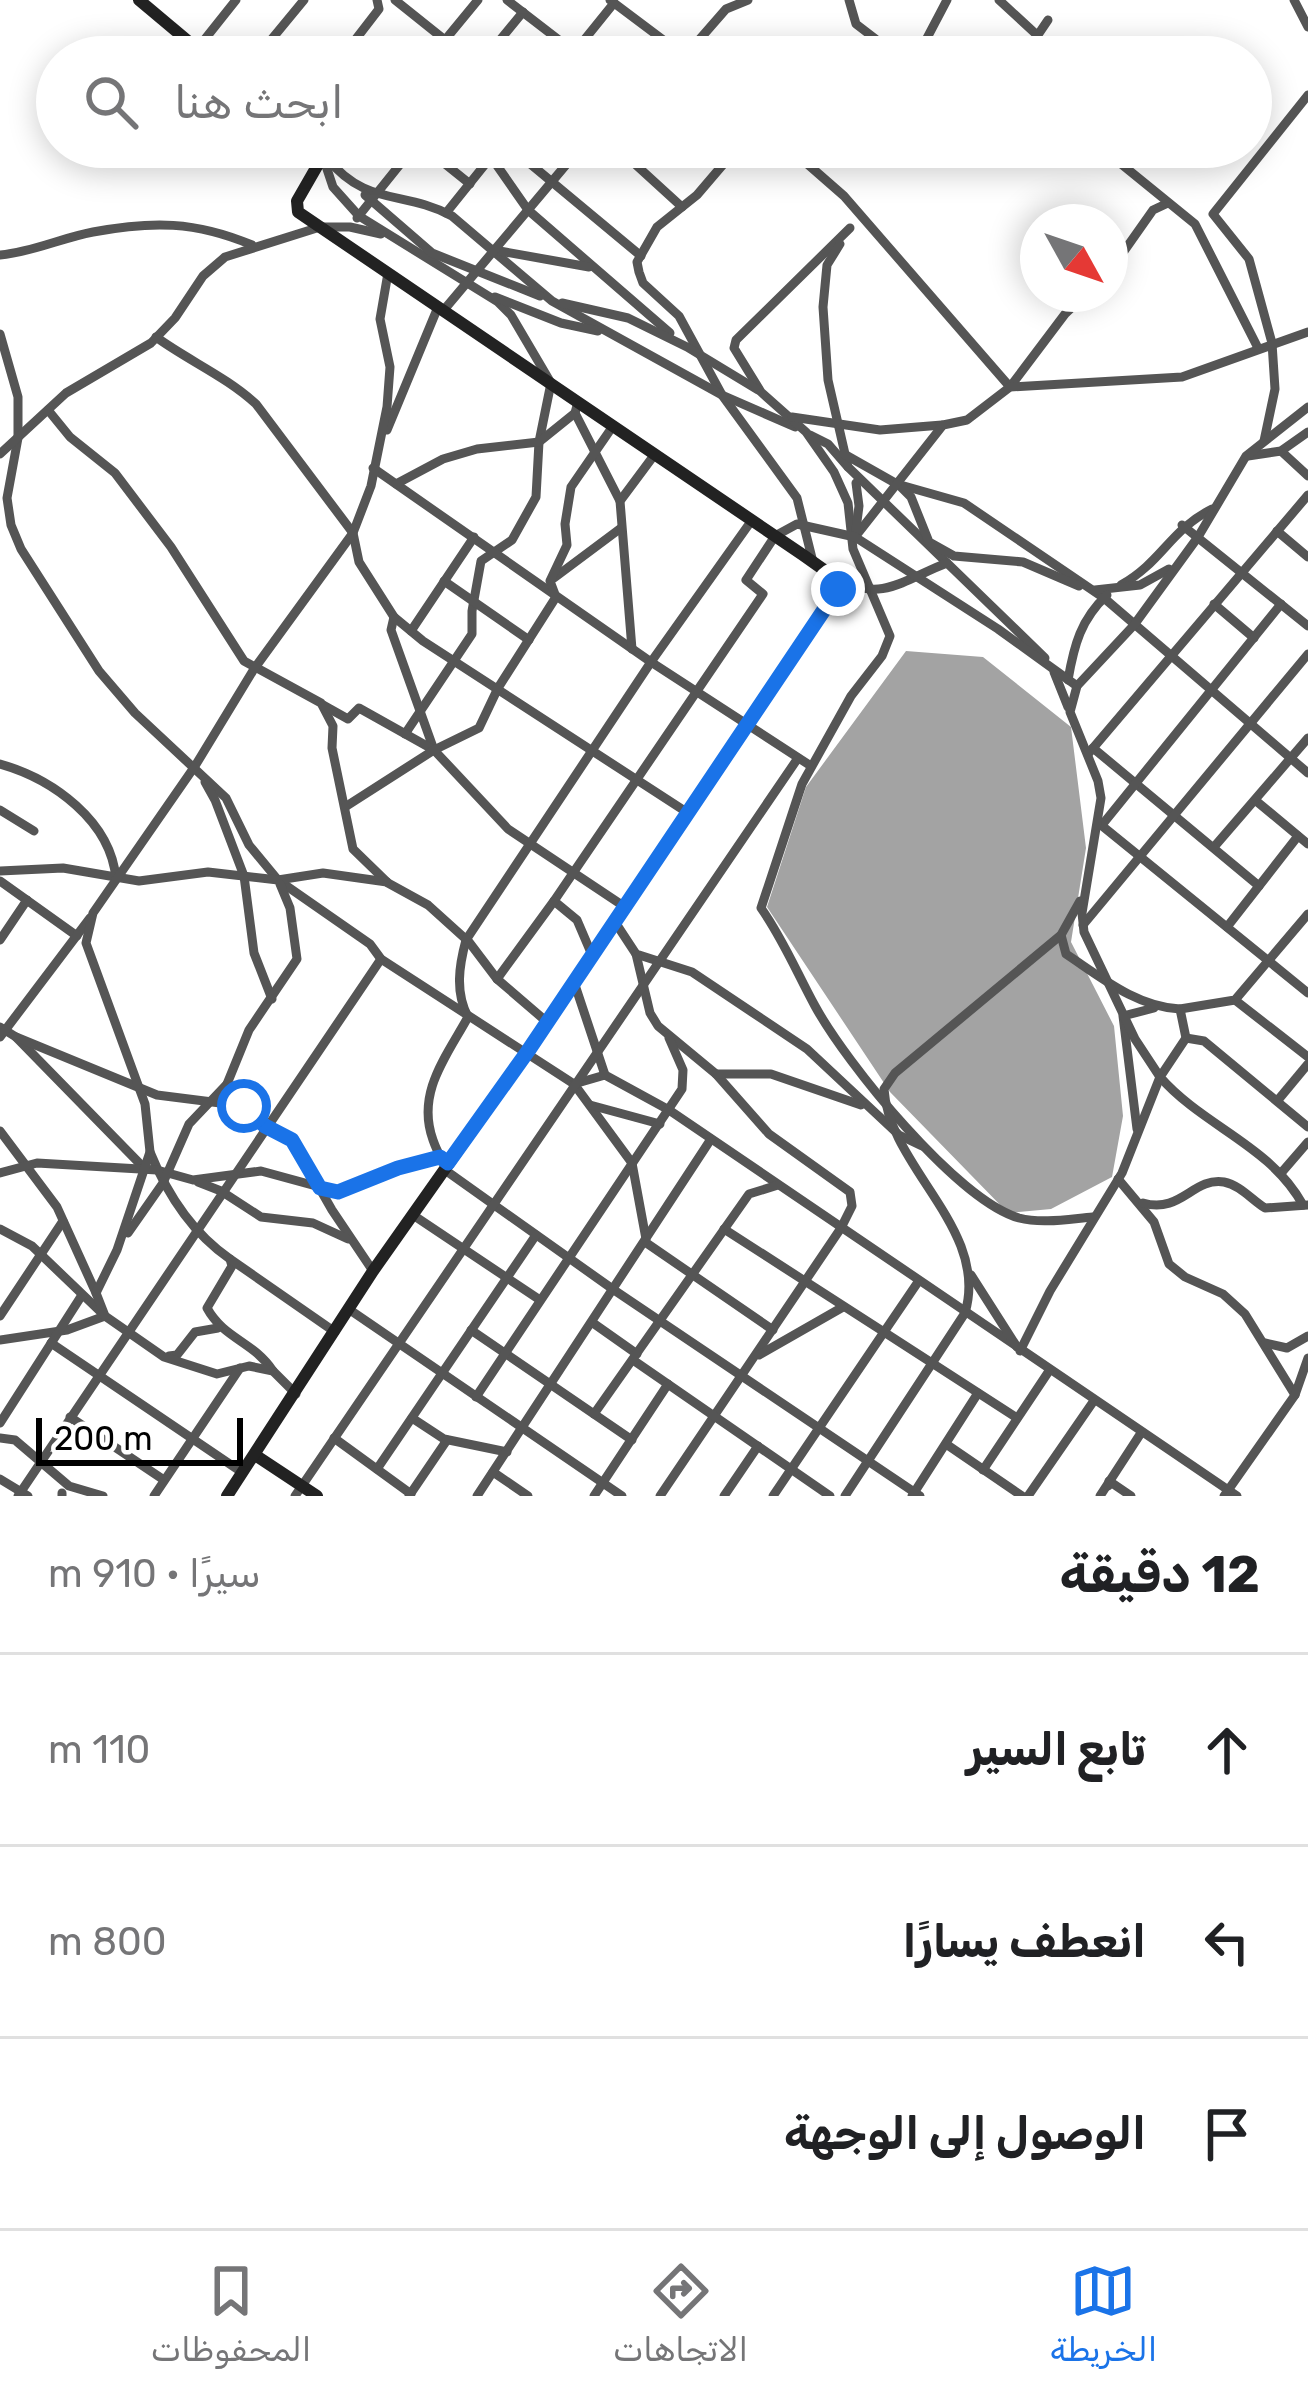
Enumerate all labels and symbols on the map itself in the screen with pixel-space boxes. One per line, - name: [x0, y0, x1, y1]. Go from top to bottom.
- north arrow: [1020, 204, 1128, 312]
- route end: [811, 562, 865, 616]
- route start: [217, 1079, 271, 1133]
- scale bar: [36, 1412, 243, 1465]

